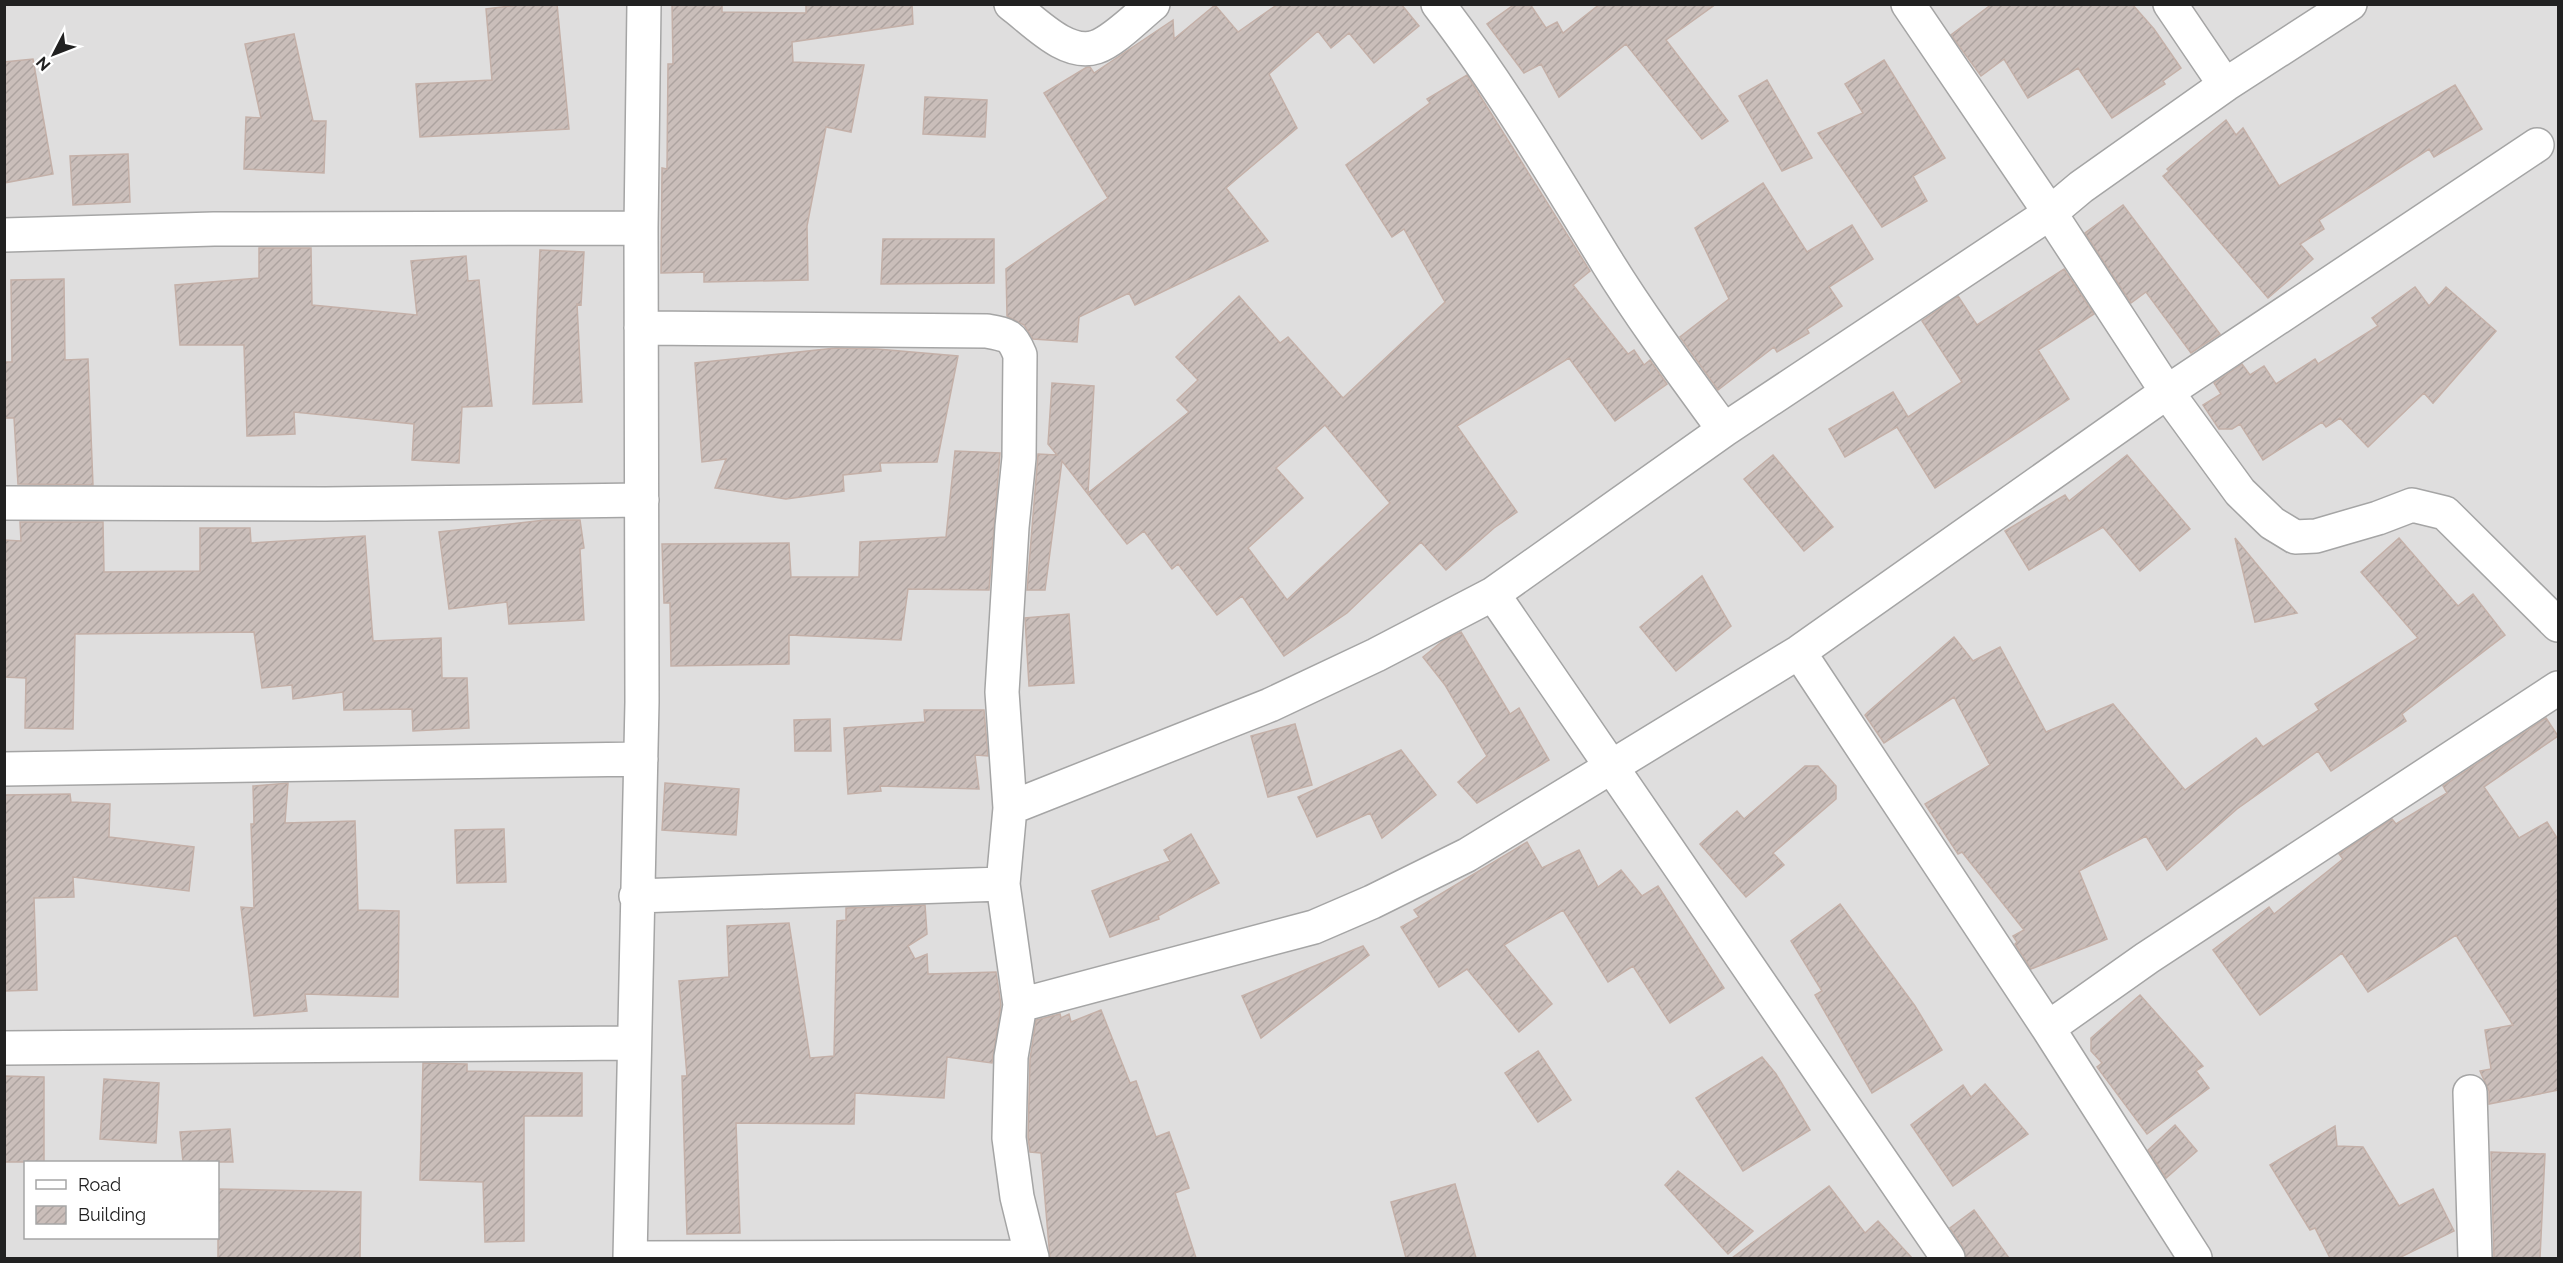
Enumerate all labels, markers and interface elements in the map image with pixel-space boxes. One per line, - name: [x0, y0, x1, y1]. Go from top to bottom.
- north arrow: [24, 24, 84, 84]
- text: N: [32, 53, 54, 75]
- legend: [24, 1161, 219, 1239]
- text: Road: [78, 1174, 121, 1195]
- text: Building: [78, 1204, 146, 1225]

